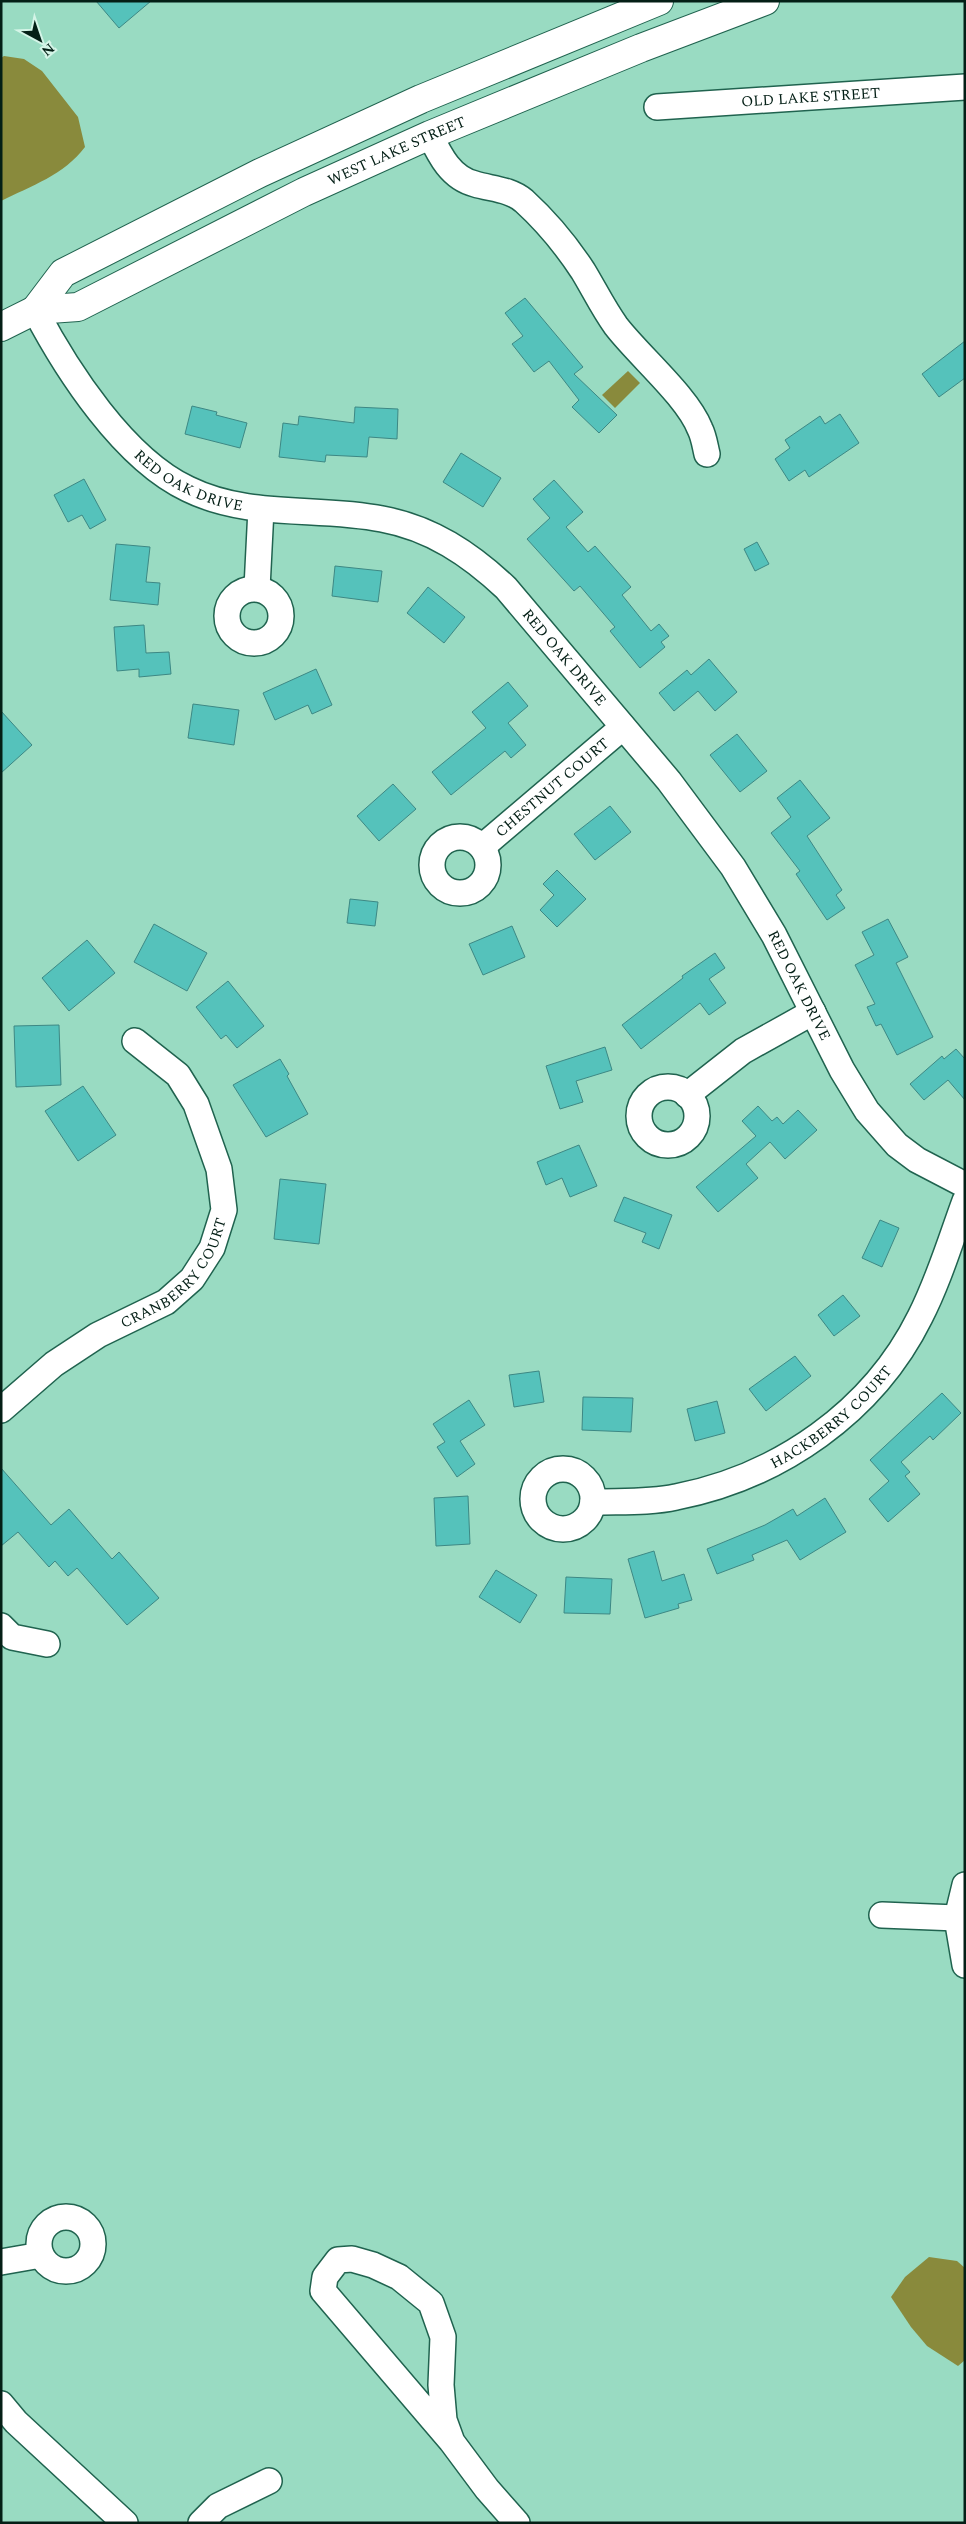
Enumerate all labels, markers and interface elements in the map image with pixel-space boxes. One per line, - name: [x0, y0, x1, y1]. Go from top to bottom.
- north arrow: [15, 15, 65, 65]
- text: N: [37, 38, 59, 61]
- street label: OLD LAKE STREET: [740, 81, 881, 113]
- street label: WEST LAKE STREET: [324, 110, 469, 191]
- street label: RED OAK DRIVE: [129, 444, 245, 517]
- street label: RED OAK DRIVE: [517, 604, 612, 711]
- street label: CHESTNUT COURT: [490, 732, 614, 843]
- street label: RED OAK DRIVE: [762, 926, 837, 1045]
- street label: CRANBERRY COURT: [116, 1215, 232, 1334]
- street label: HACKBERRY COURT: [766, 1361, 898, 1474]

